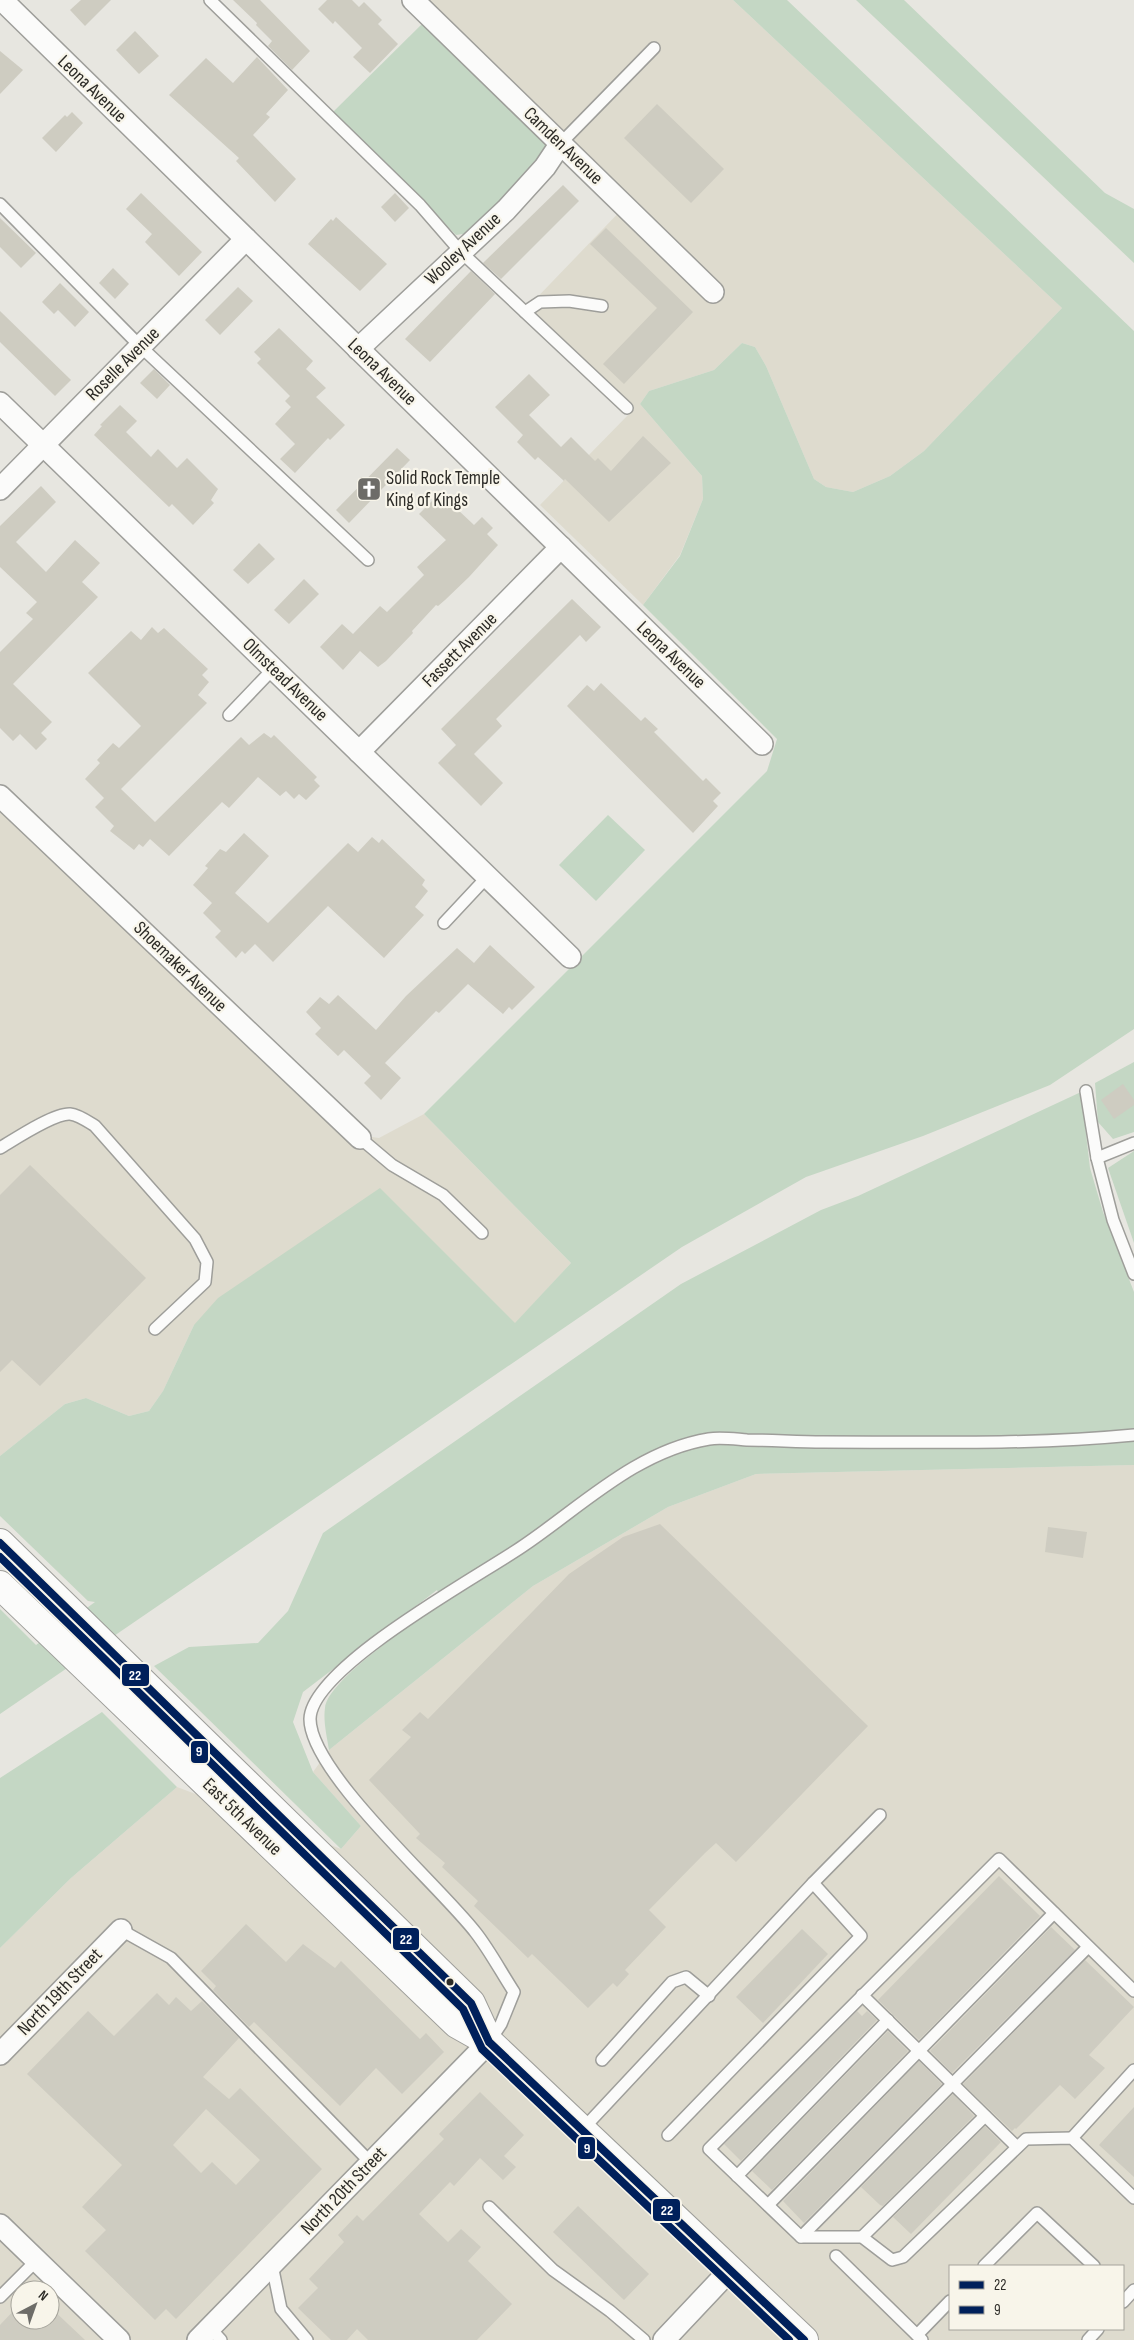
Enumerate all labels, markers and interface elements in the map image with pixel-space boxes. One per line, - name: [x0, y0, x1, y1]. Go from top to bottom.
- street label: Leona Avenue: [53, 50, 131, 128]
- street label: Camden Avenue: [518, 102, 608, 190]
- street label: Wooley Avenue: [420, 208, 506, 290]
- street label: Roselle Avenue: [81, 322, 165, 406]
- street label: Leona Avenue: [343, 333, 421, 411]
- place label: Solid Rock Temple King of Kings: [386, 467, 500, 512]
- church icon: Solid Rock Temple King of Kings: [356, 476, 382, 502]
- street label: Fassett Avenue: [418, 608, 502, 692]
- street label: Leona Avenue: [632, 616, 710, 694]
- street label: Olmstead Avenue: [237, 634, 333, 726]
- street label: Shoemaker Avenue: [129, 917, 231, 1017]
- line badge: 22: [121, 1663, 150, 1687]
- text: 22: [129, 1667, 141, 1684]
- line badge: 9: [190, 1740, 209, 1764]
- text: 9: [196, 1743, 203, 1760]
- street label: East 5th Avenue: [197, 1773, 287, 1861]
- line badge: 22: [392, 1927, 420, 1951]
- text: 22: [400, 1931, 412, 1948]
- street label: North 19th Street: [13, 1943, 107, 2040]
- unlabelled marker: [445, 1977, 455, 1987]
- line badge: 9: [577, 2136, 596, 2160]
- text: 9: [584, 2140, 591, 2157]
- street label: North 20th Street: [296, 2142, 392, 2240]
- line badge: 22: [652, 2198, 681, 2222]
- text: 22: [661, 2202, 673, 2219]
- legend: [949, 2265, 1124, 2330]
- text: 22: [994, 2276, 1006, 2295]
- north arrow: [10, 2280, 60, 2330]
- text: N: [35, 2287, 52, 2304]
- text: 9: [994, 2301, 1001, 2320]

